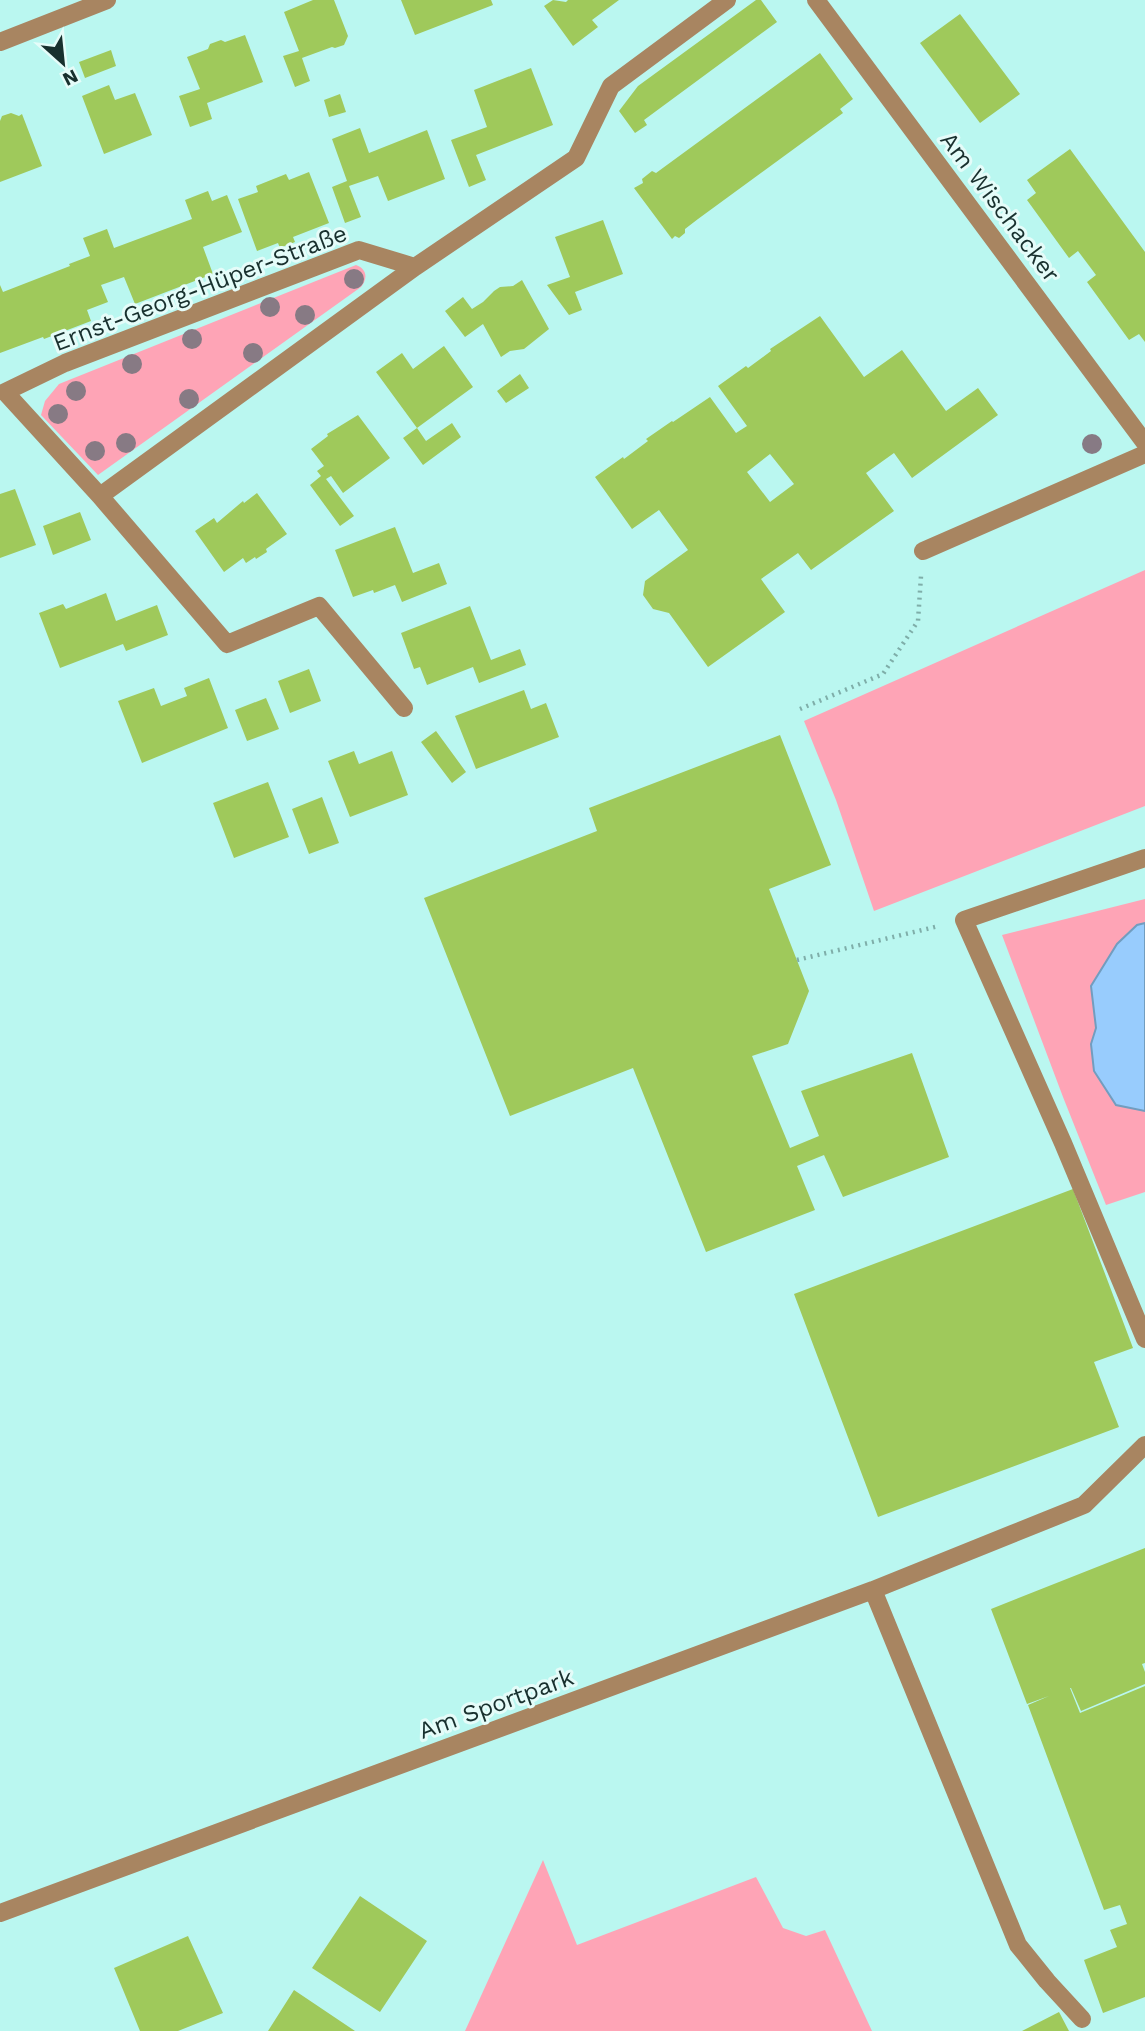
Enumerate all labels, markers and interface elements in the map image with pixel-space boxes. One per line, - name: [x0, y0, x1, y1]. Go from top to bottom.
- north arrow: [28, 28, 98, 98]
- text: N: [59, 64, 82, 91]
- street label: Am Wischacker: [934, 126, 1066, 288]
- street label: Ernst-Georg-Hüper-Straße: [49, 219, 351, 357]
- street label: Am Sportpark: [415, 1663, 578, 1745]

